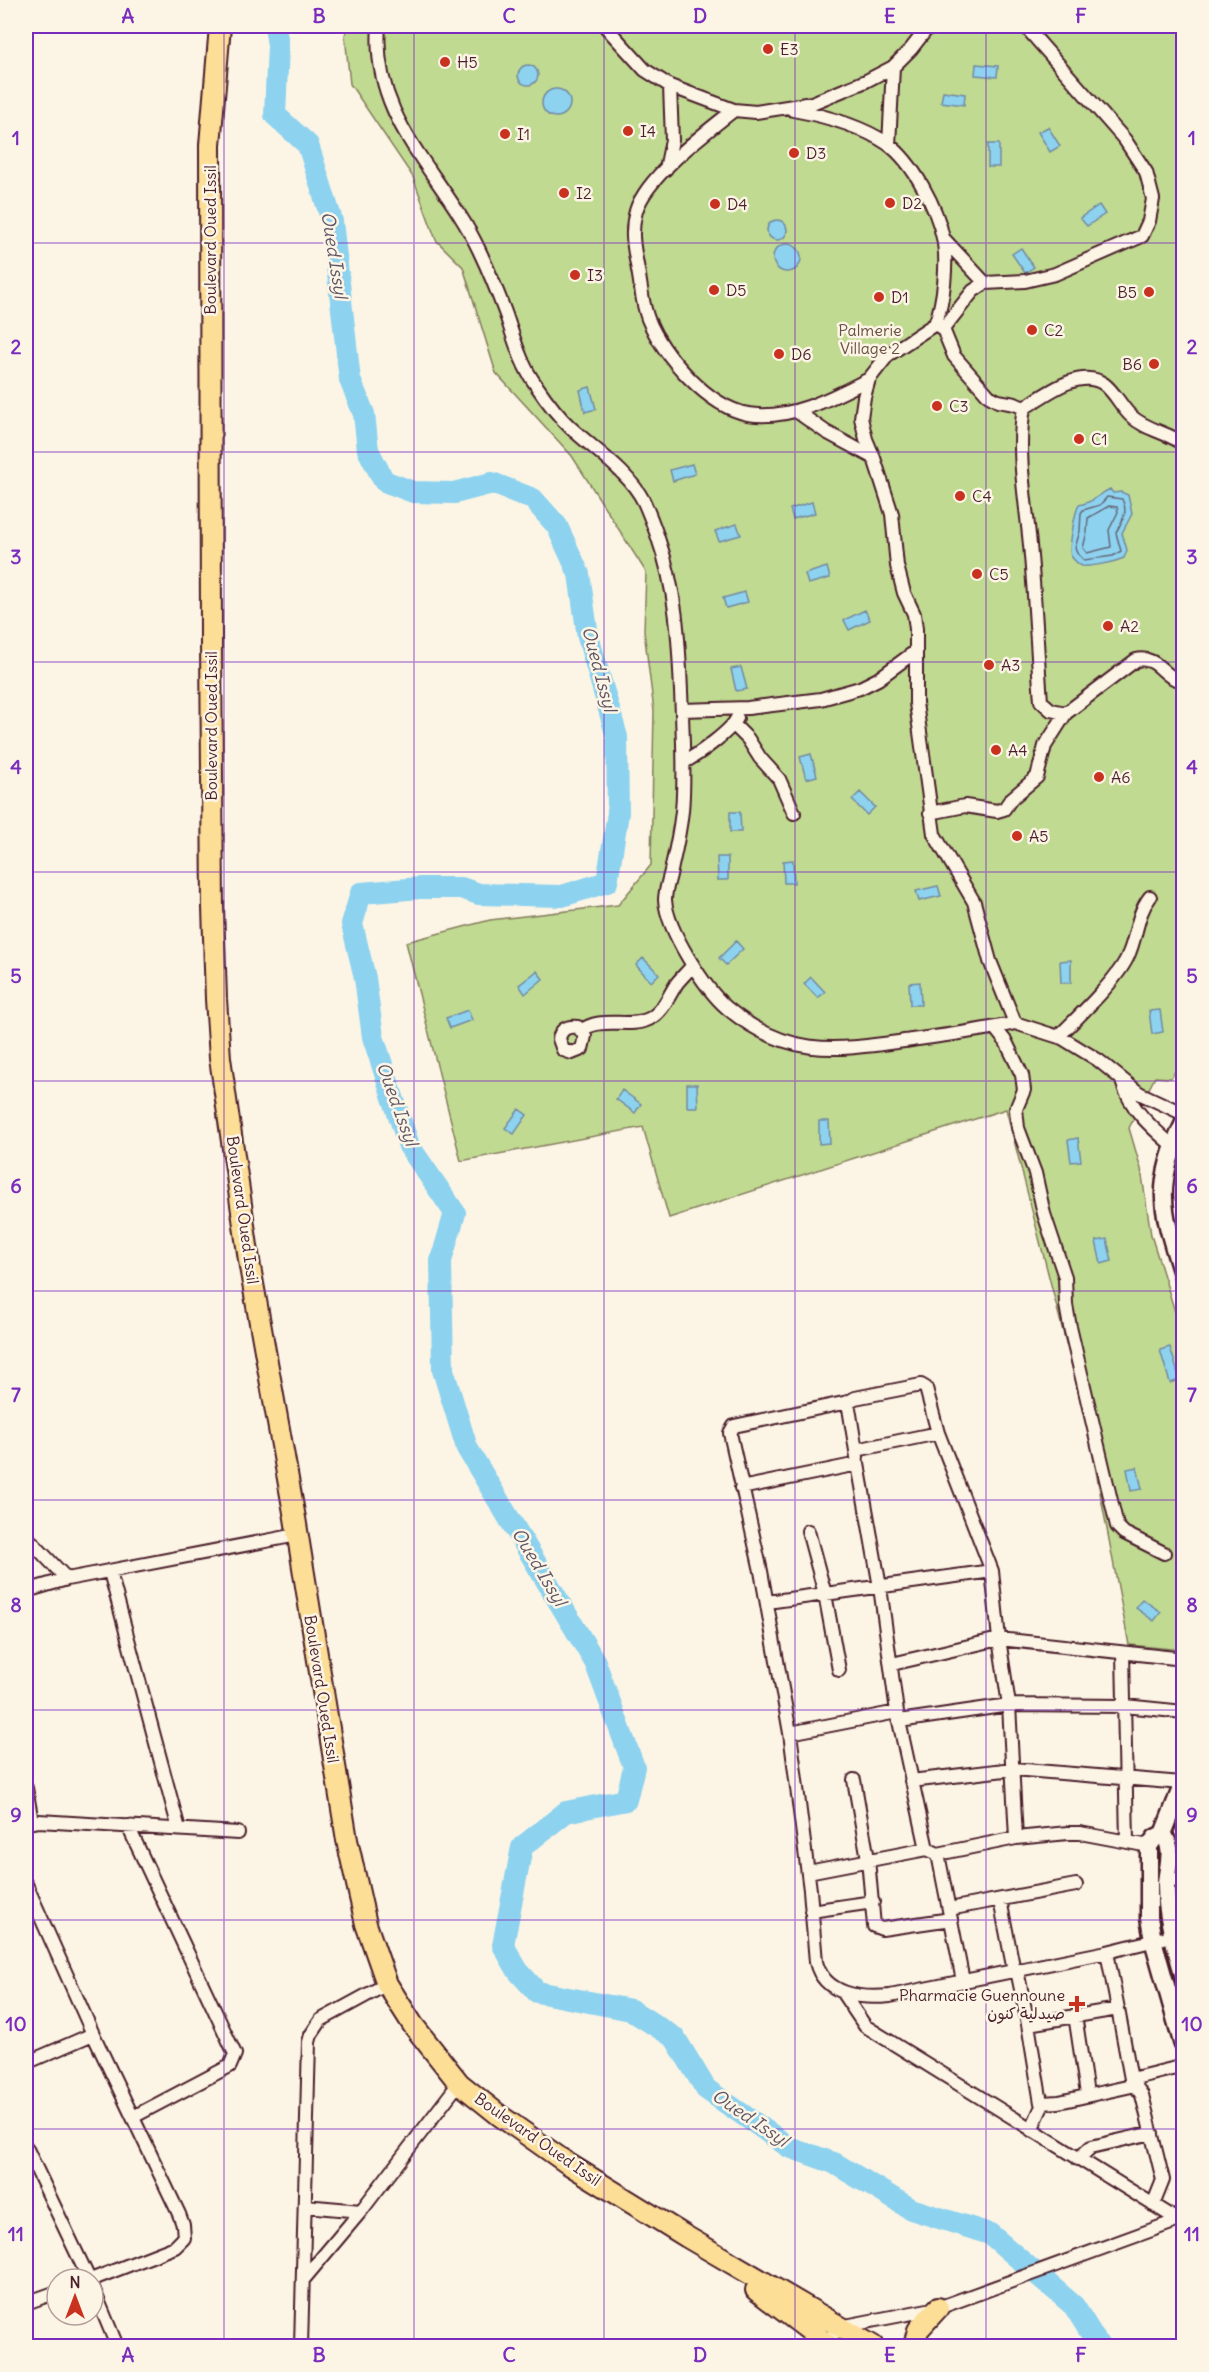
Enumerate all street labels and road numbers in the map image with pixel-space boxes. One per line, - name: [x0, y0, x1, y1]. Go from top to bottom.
- street label: Boulevard Oued Issil: [200, 165, 220, 315]
- street label: Boulevard Oued Issil: [201, 651, 221, 801]
- street label: Boulevard Oued Issil: [223, 1135, 263, 1285]
- street label: Boulevard Oued Issil: [300, 1614, 344, 1764]
- street label: Boulevard Oued Issil: [471, 2088, 605, 2190]

